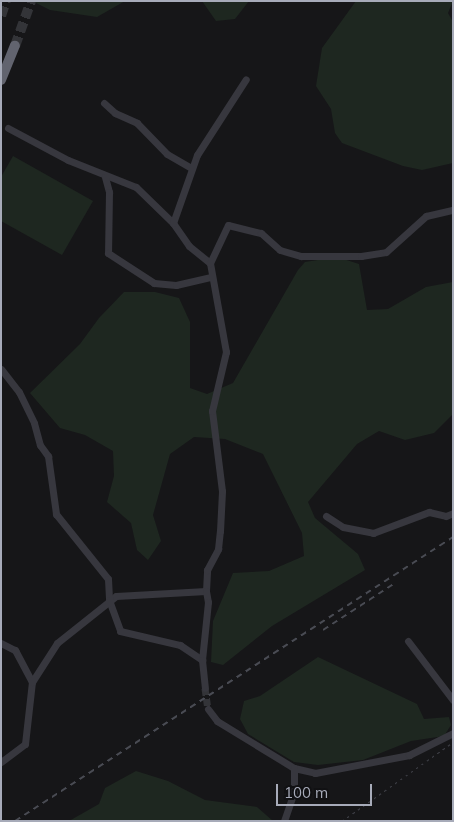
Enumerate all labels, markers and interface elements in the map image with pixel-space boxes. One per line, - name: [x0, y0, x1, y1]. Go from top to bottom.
- scale bar: [279, 774, 375, 806]
- text: 100 m: [284, 783, 328, 802]

